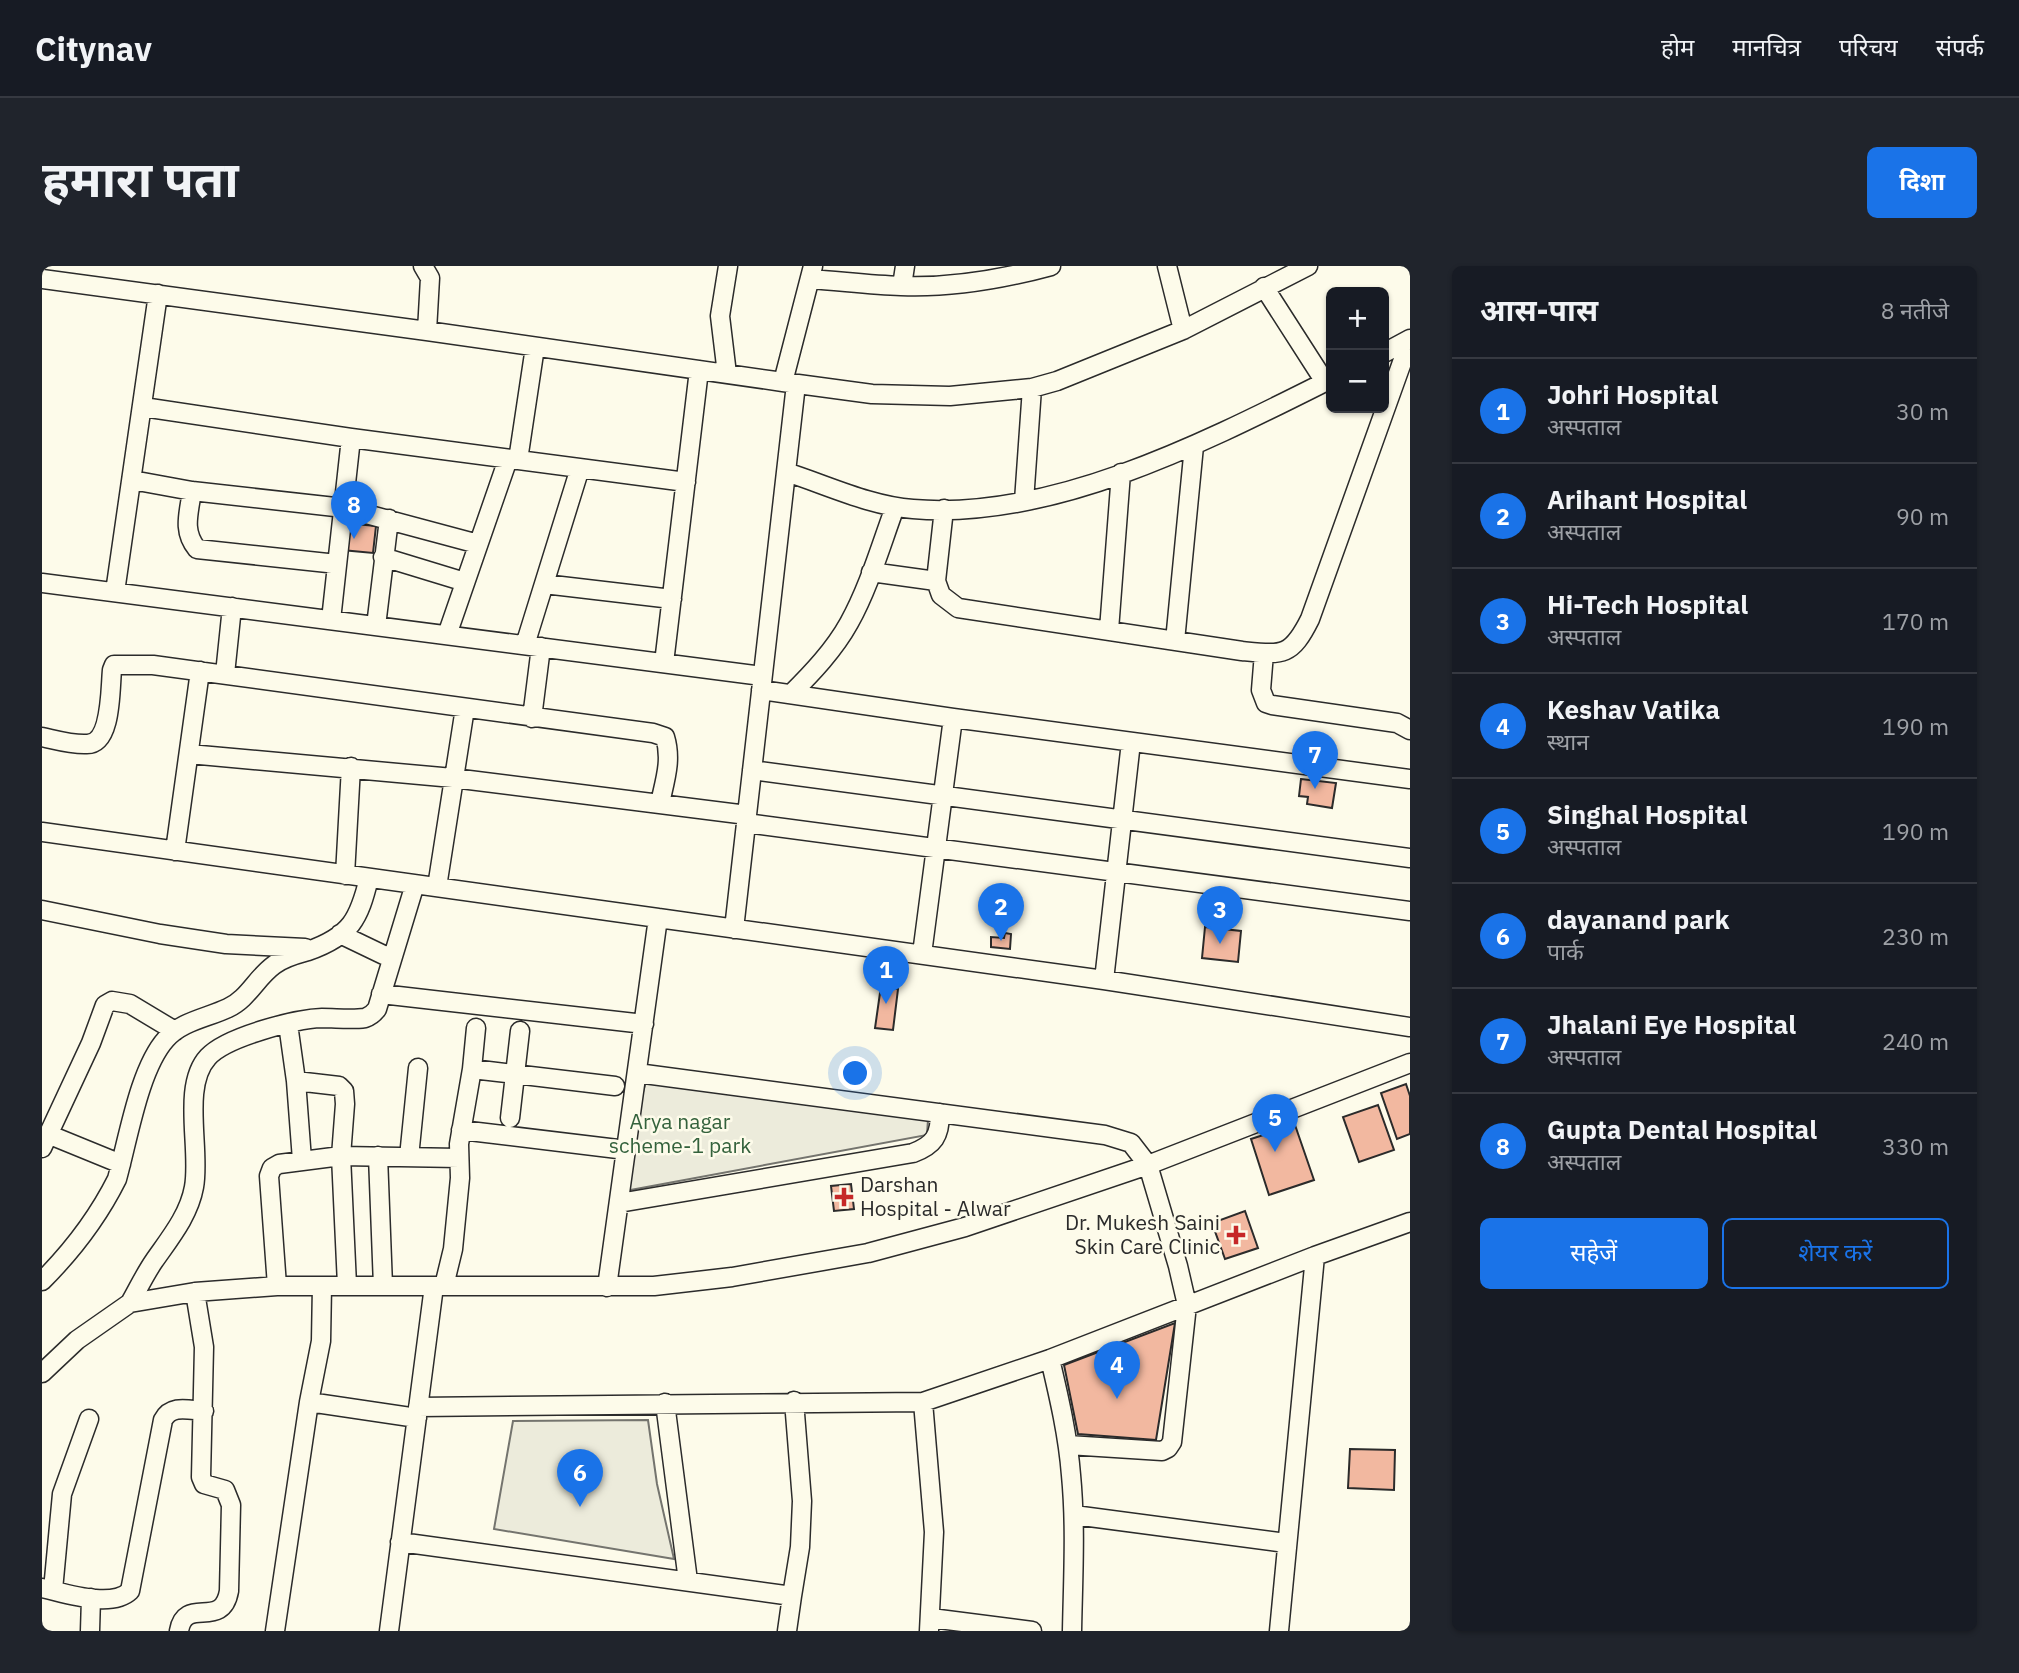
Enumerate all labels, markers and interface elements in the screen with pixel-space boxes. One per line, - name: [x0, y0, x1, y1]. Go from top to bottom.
- text: Citynav: [35, 27, 152, 70]
- text: होम: [1661, 31, 1694, 63]
- text: मानचित्र: [1732, 31, 1801, 63]
- text: परिचय: [1839, 31, 1898, 63]
- text: संपर्क: [1936, 31, 1984, 63]
- text: हमारा पता: [42, 147, 239, 210]
- button: दिशा: [1867, 147, 1977, 218]
- map controls: [1326, 287, 1389, 413]
- button: +: [1326, 287, 1389, 350]
- text: आस-पास: [1480, 290, 1598, 329]
- text: 8 नतीजे: [1881, 295, 1949, 325]
- button: −: [1326, 350, 1389, 413]
- text: Johri Hospital: [1547, 377, 1718, 411]
- text: 1: [1496, 396, 1510, 426]
- text: 30 m: [1896, 396, 1949, 426]
- text: अस्पताल: [1547, 411, 1621, 441]
- pin: 8: [331, 481, 377, 539]
- text: Arihant Hospital: [1547, 482, 1747, 516]
- text: 2: [1496, 501, 1510, 531]
- text: 90 m: [1896, 501, 1949, 531]
- text: अस्पताल: [1547, 516, 1621, 546]
- text: Hi-Tech Hospital: [1547, 587, 1748, 621]
- text: 3: [1496, 606, 1510, 636]
- text: 170 m: [1882, 606, 1949, 636]
- text: अस्पताल: [1547, 621, 1621, 651]
- text: Keshav Vatika: [1547, 692, 1720, 726]
- text: 4: [1496, 711, 1510, 741]
- text: 190 m: [1882, 711, 1949, 741]
- text: स्थान: [1547, 726, 1589, 756]
- pin: 7: [1292, 731, 1338, 789]
- text: Singhal Hospital: [1547, 797, 1747, 831]
- text: 5: [1496, 816, 1510, 846]
- text: 190 m: [1882, 816, 1949, 846]
- text: अस्पताल: [1547, 831, 1621, 861]
- pin: 2: [978, 883, 1024, 941]
- pin: 3: [1197, 886, 1243, 944]
- text: dayanand park: [1547, 902, 1730, 936]
- text: 6: [1496, 921, 1510, 951]
- text: 230 m: [1882, 921, 1949, 951]
- text: पार्क: [1547, 936, 1584, 966]
- pin: 1: [863, 946, 909, 1004]
- text: Jhalani Eye Hospital: [1547, 1007, 1796, 1041]
- text: 7: [1496, 1026, 1510, 1056]
- text: 240 m: [1882, 1026, 1949, 1056]
- text: अस्पताल: [1547, 1041, 1621, 1071]
- your location: [838, 1056, 872, 1090]
- pin: 5: [1252, 1094, 1298, 1152]
- park label: Arya nagar scheme-1 park: [609, 1107, 751, 1159]
- text: Gupta Dental Hospital: [1547, 1112, 1817, 1146]
- text: 8: [1496, 1131, 1510, 1161]
- text: 330 m: [1882, 1131, 1949, 1161]
- text: अस्पताल: [1547, 1146, 1621, 1176]
- place label: Darshan Hospital - Alwar: [860, 1170, 1011, 1222]
- marker: Darshan Hospital - Alwar: [834, 1187, 854, 1207]
- place label: Dr. Mukesh Saini Skin Care Clinic: [1065, 1208, 1220, 1260]
- button: सहेजें: [1480, 1218, 1708, 1289]
- button: शेयर करें: [1722, 1218, 1949, 1289]
- marker: Dr. Mukesh Saini Skin Care Clinic: [1226, 1225, 1246, 1245]
- pin: 4: [1094, 1341, 1140, 1399]
- pin: 6: [557, 1449, 603, 1507]

